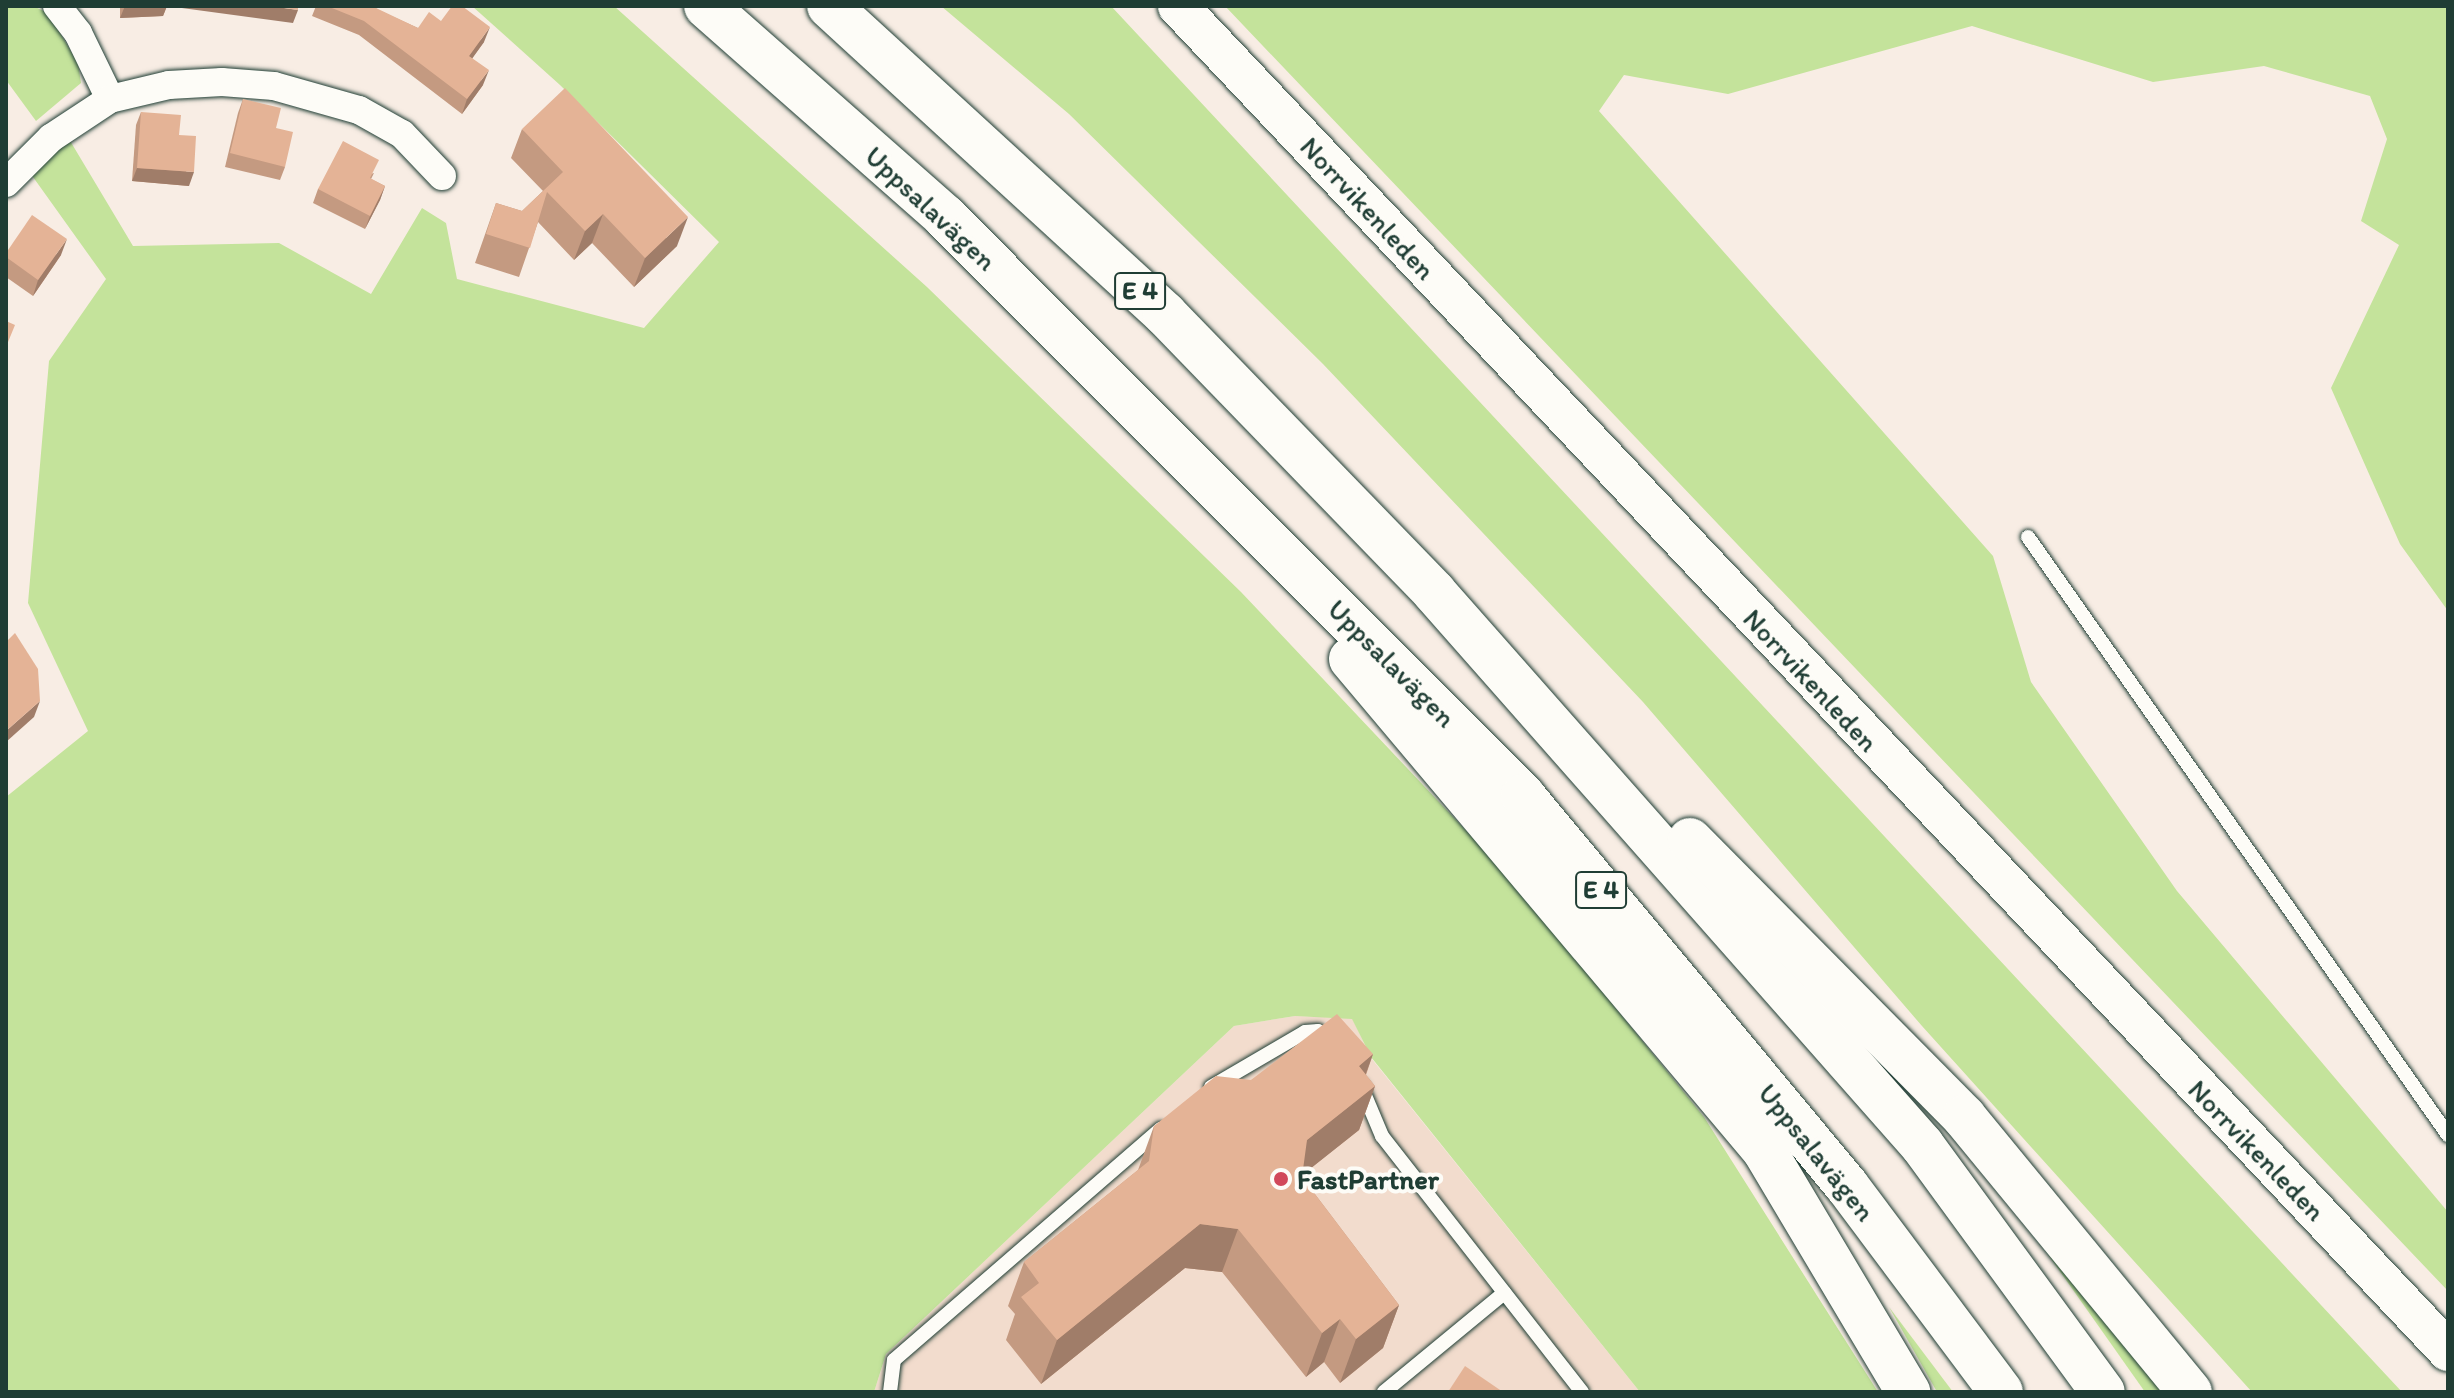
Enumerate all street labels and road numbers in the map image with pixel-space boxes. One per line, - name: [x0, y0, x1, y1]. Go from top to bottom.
- street label: Norrvikenleden: [1293, 130, 1443, 286]
- street label: Uppsalavägen: [858, 139, 1004, 277]
- road number: E 4: [1114, 269, 1166, 313]
- street label: Uppsalavägen: [1321, 592, 1463, 734]
- street label: Norrvikenleden: [1736, 602, 1886, 758]
- road number: E 4: [1575, 868, 1627, 912]
- street label: Norrvikenleden: [2181, 1073, 2333, 1227]
- street label: Uppsalavägen: [1751, 1076, 1883, 1228]

